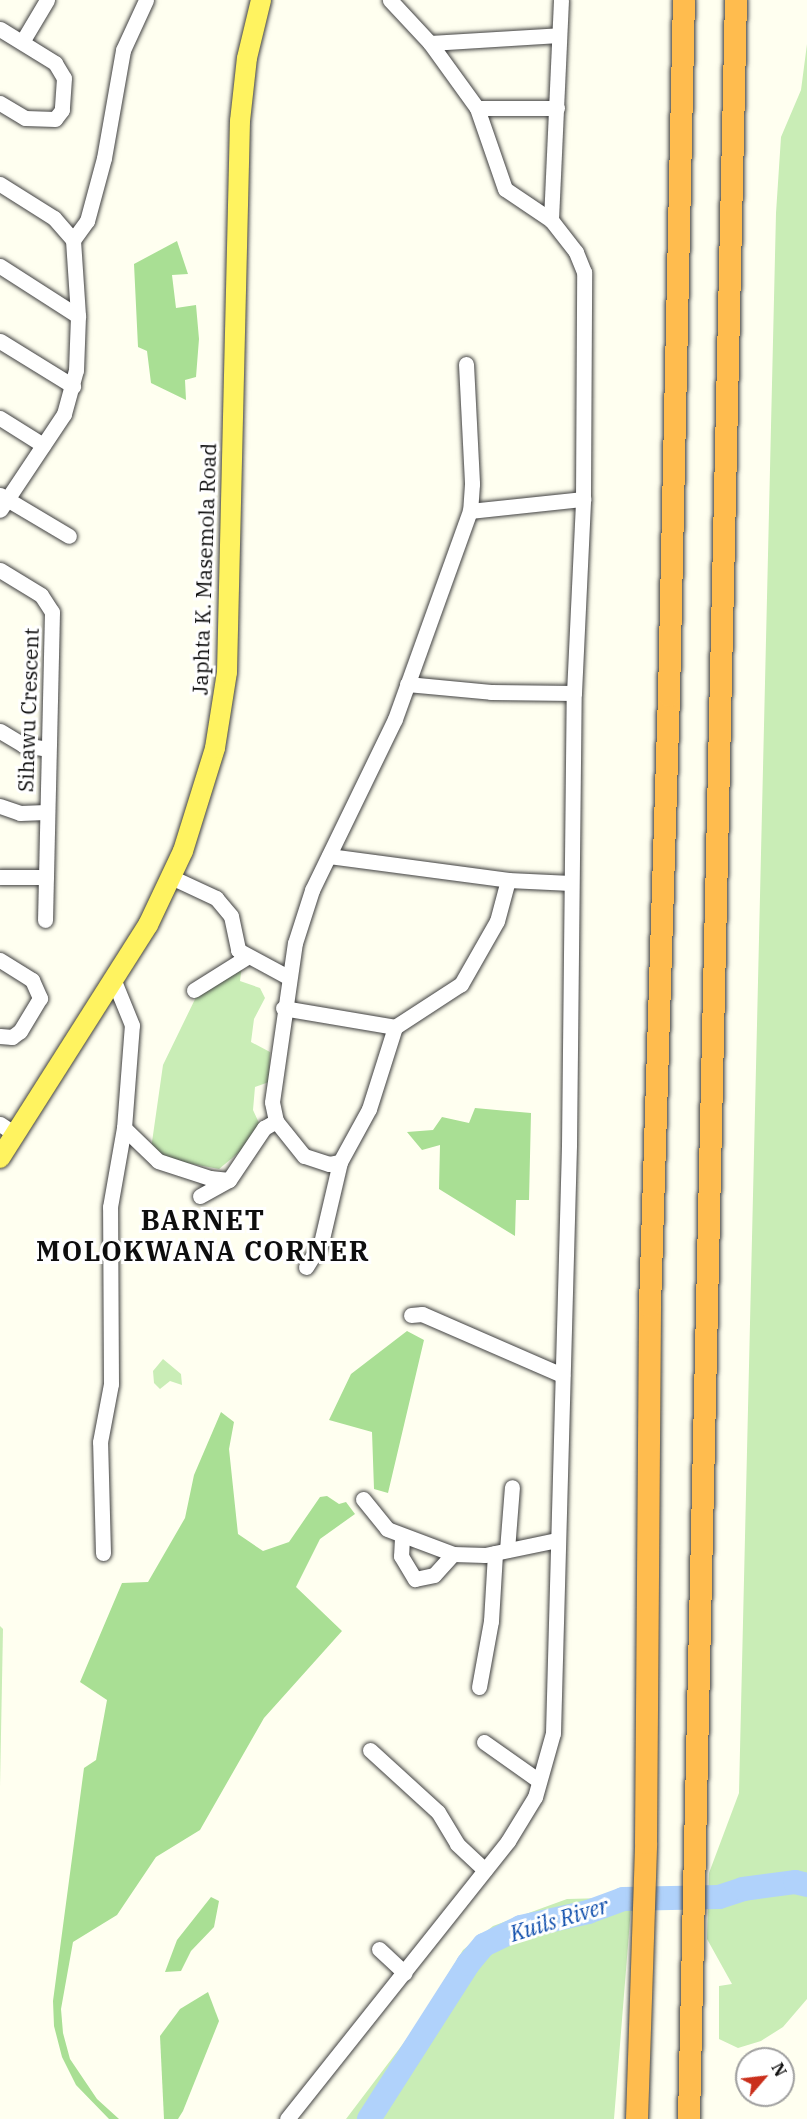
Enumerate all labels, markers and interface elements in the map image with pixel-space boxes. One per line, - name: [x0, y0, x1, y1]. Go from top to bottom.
- street label: Japhta K. Masemola Road: [187, 442, 221, 696]
- street label: Sihawu Crescent: [13, 627, 43, 793]
- district label: BARNET MOLOKWANA CORNER: [36, 1203, 370, 1266]
- water label: Kuils River: [507, 1892, 611, 1946]
- north arrow: [735, 2047, 795, 2107]
- text: N: [767, 2059, 791, 2080]

